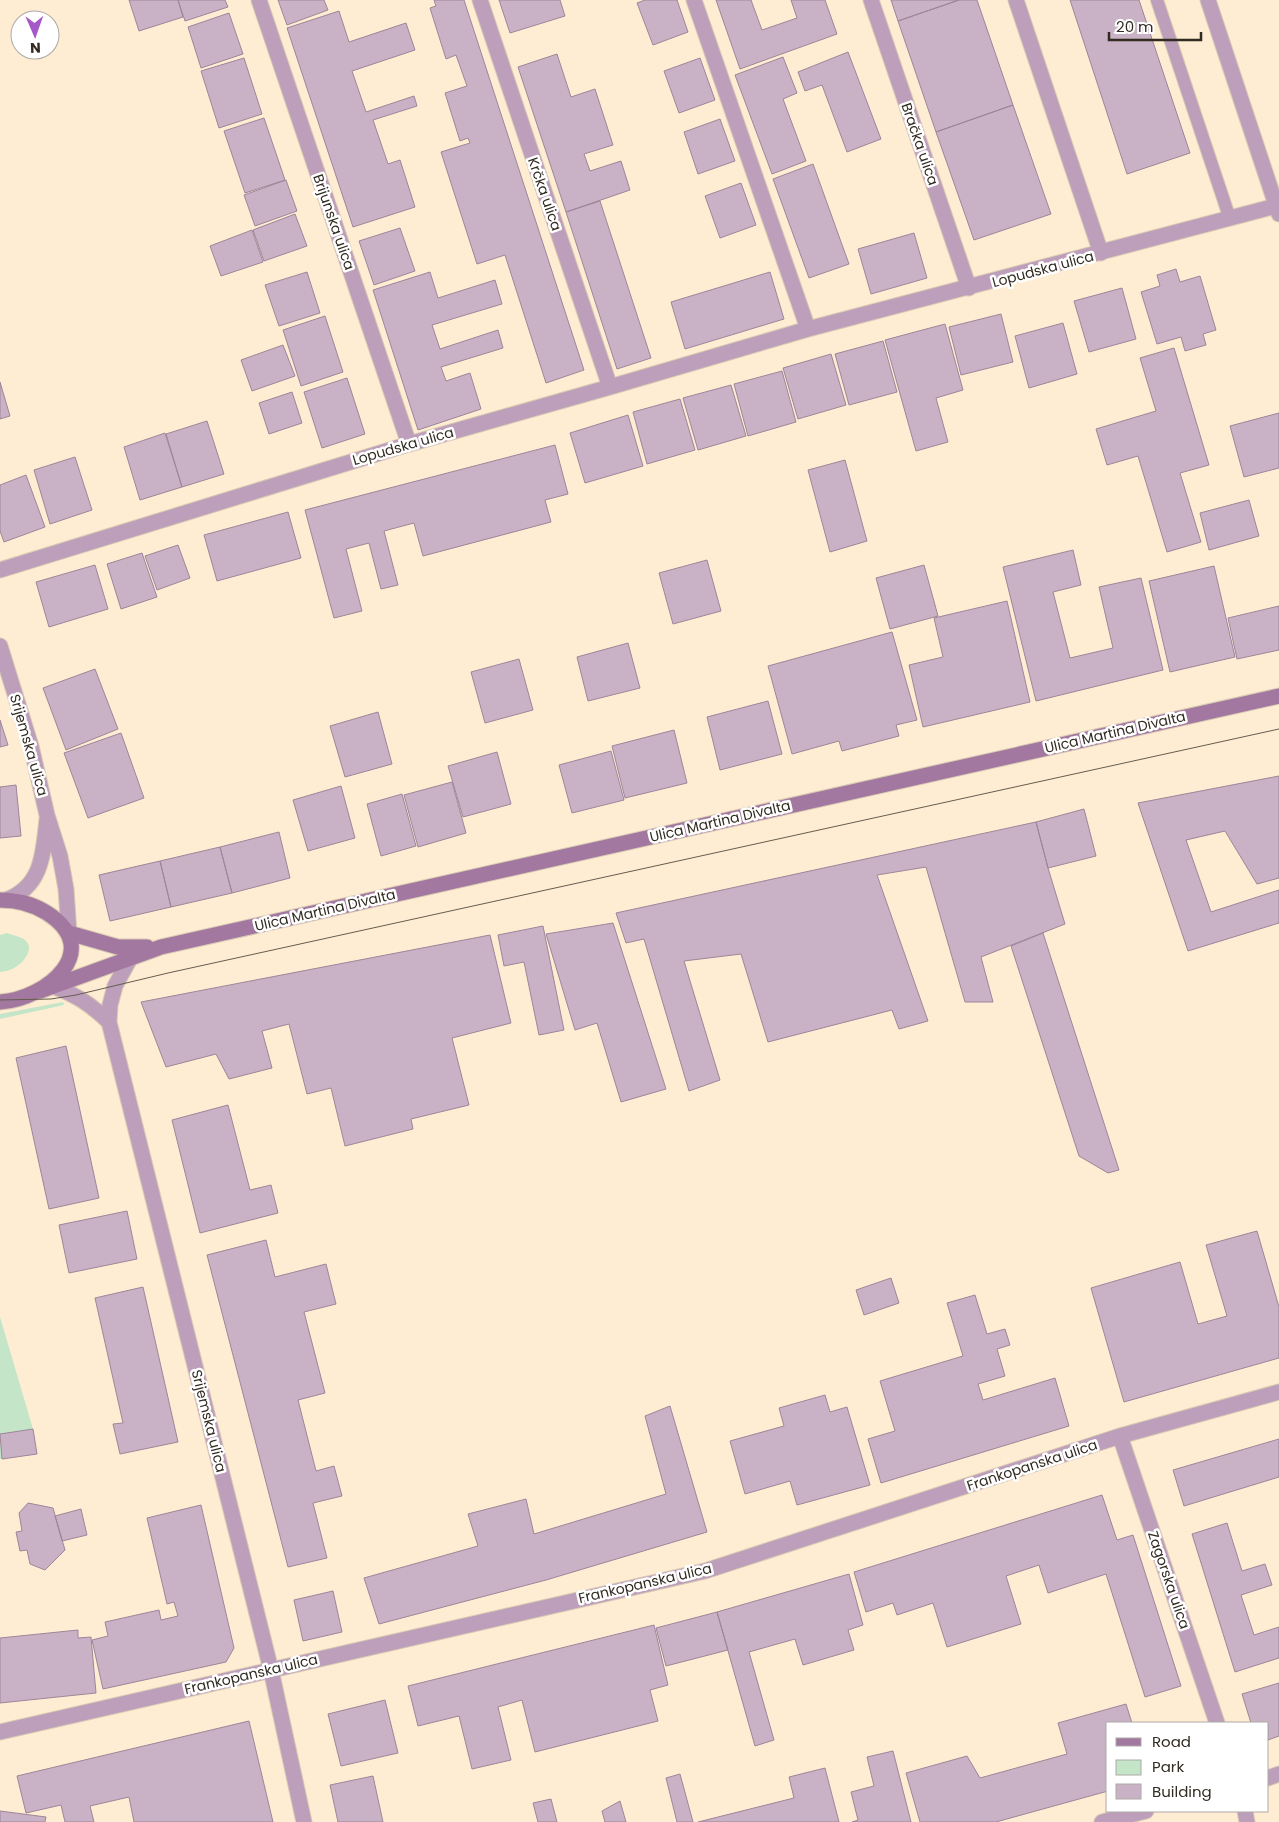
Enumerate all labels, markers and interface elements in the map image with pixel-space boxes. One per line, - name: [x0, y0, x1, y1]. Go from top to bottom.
- north arrow: [10, 10, 60, 60]
- scale bar: [1109, 10, 1202, 42]
- text: 20 m: [1116, 16, 1154, 37]
- text: N: [30, 38, 41, 58]
- street label: Bračka ulica: [897, 100, 943, 188]
- street label: Krčka ulica: [523, 155, 567, 233]
- street label: Brijunska ulica: [308, 171, 360, 273]
- street label: Lopudska ulica: [990, 246, 1096, 292]
- street label: Lopudska ulica: [350, 422, 456, 470]
- street label: Srijemska ulica: [5, 692, 53, 798]
- street label: Ulica Martina Divalta: [1043, 706, 1187, 758]
- street label: Ulica Martina Divalta: [648, 795, 792, 847]
- street label: Ulica Martina Divalta: [253, 884, 397, 936]
- street label: Srijemska ulica: [187, 1368, 231, 1474]
- street label: Frankopanska ulica: [964, 1434, 1100, 1496]
- street label: Zagorska ulica: [1143, 1528, 1195, 1632]
- street label: Frankopanska ulica: [576, 1558, 714, 1608]
- street label: Frankopanska ulica: [182, 1649, 320, 1699]
- legend: [1106, 1722, 1269, 1812]
- text: Road: [1152, 1731, 1191, 1752]
- text: Park: [1152, 1756, 1184, 1777]
- text: Building: [1152, 1781, 1212, 1802]

